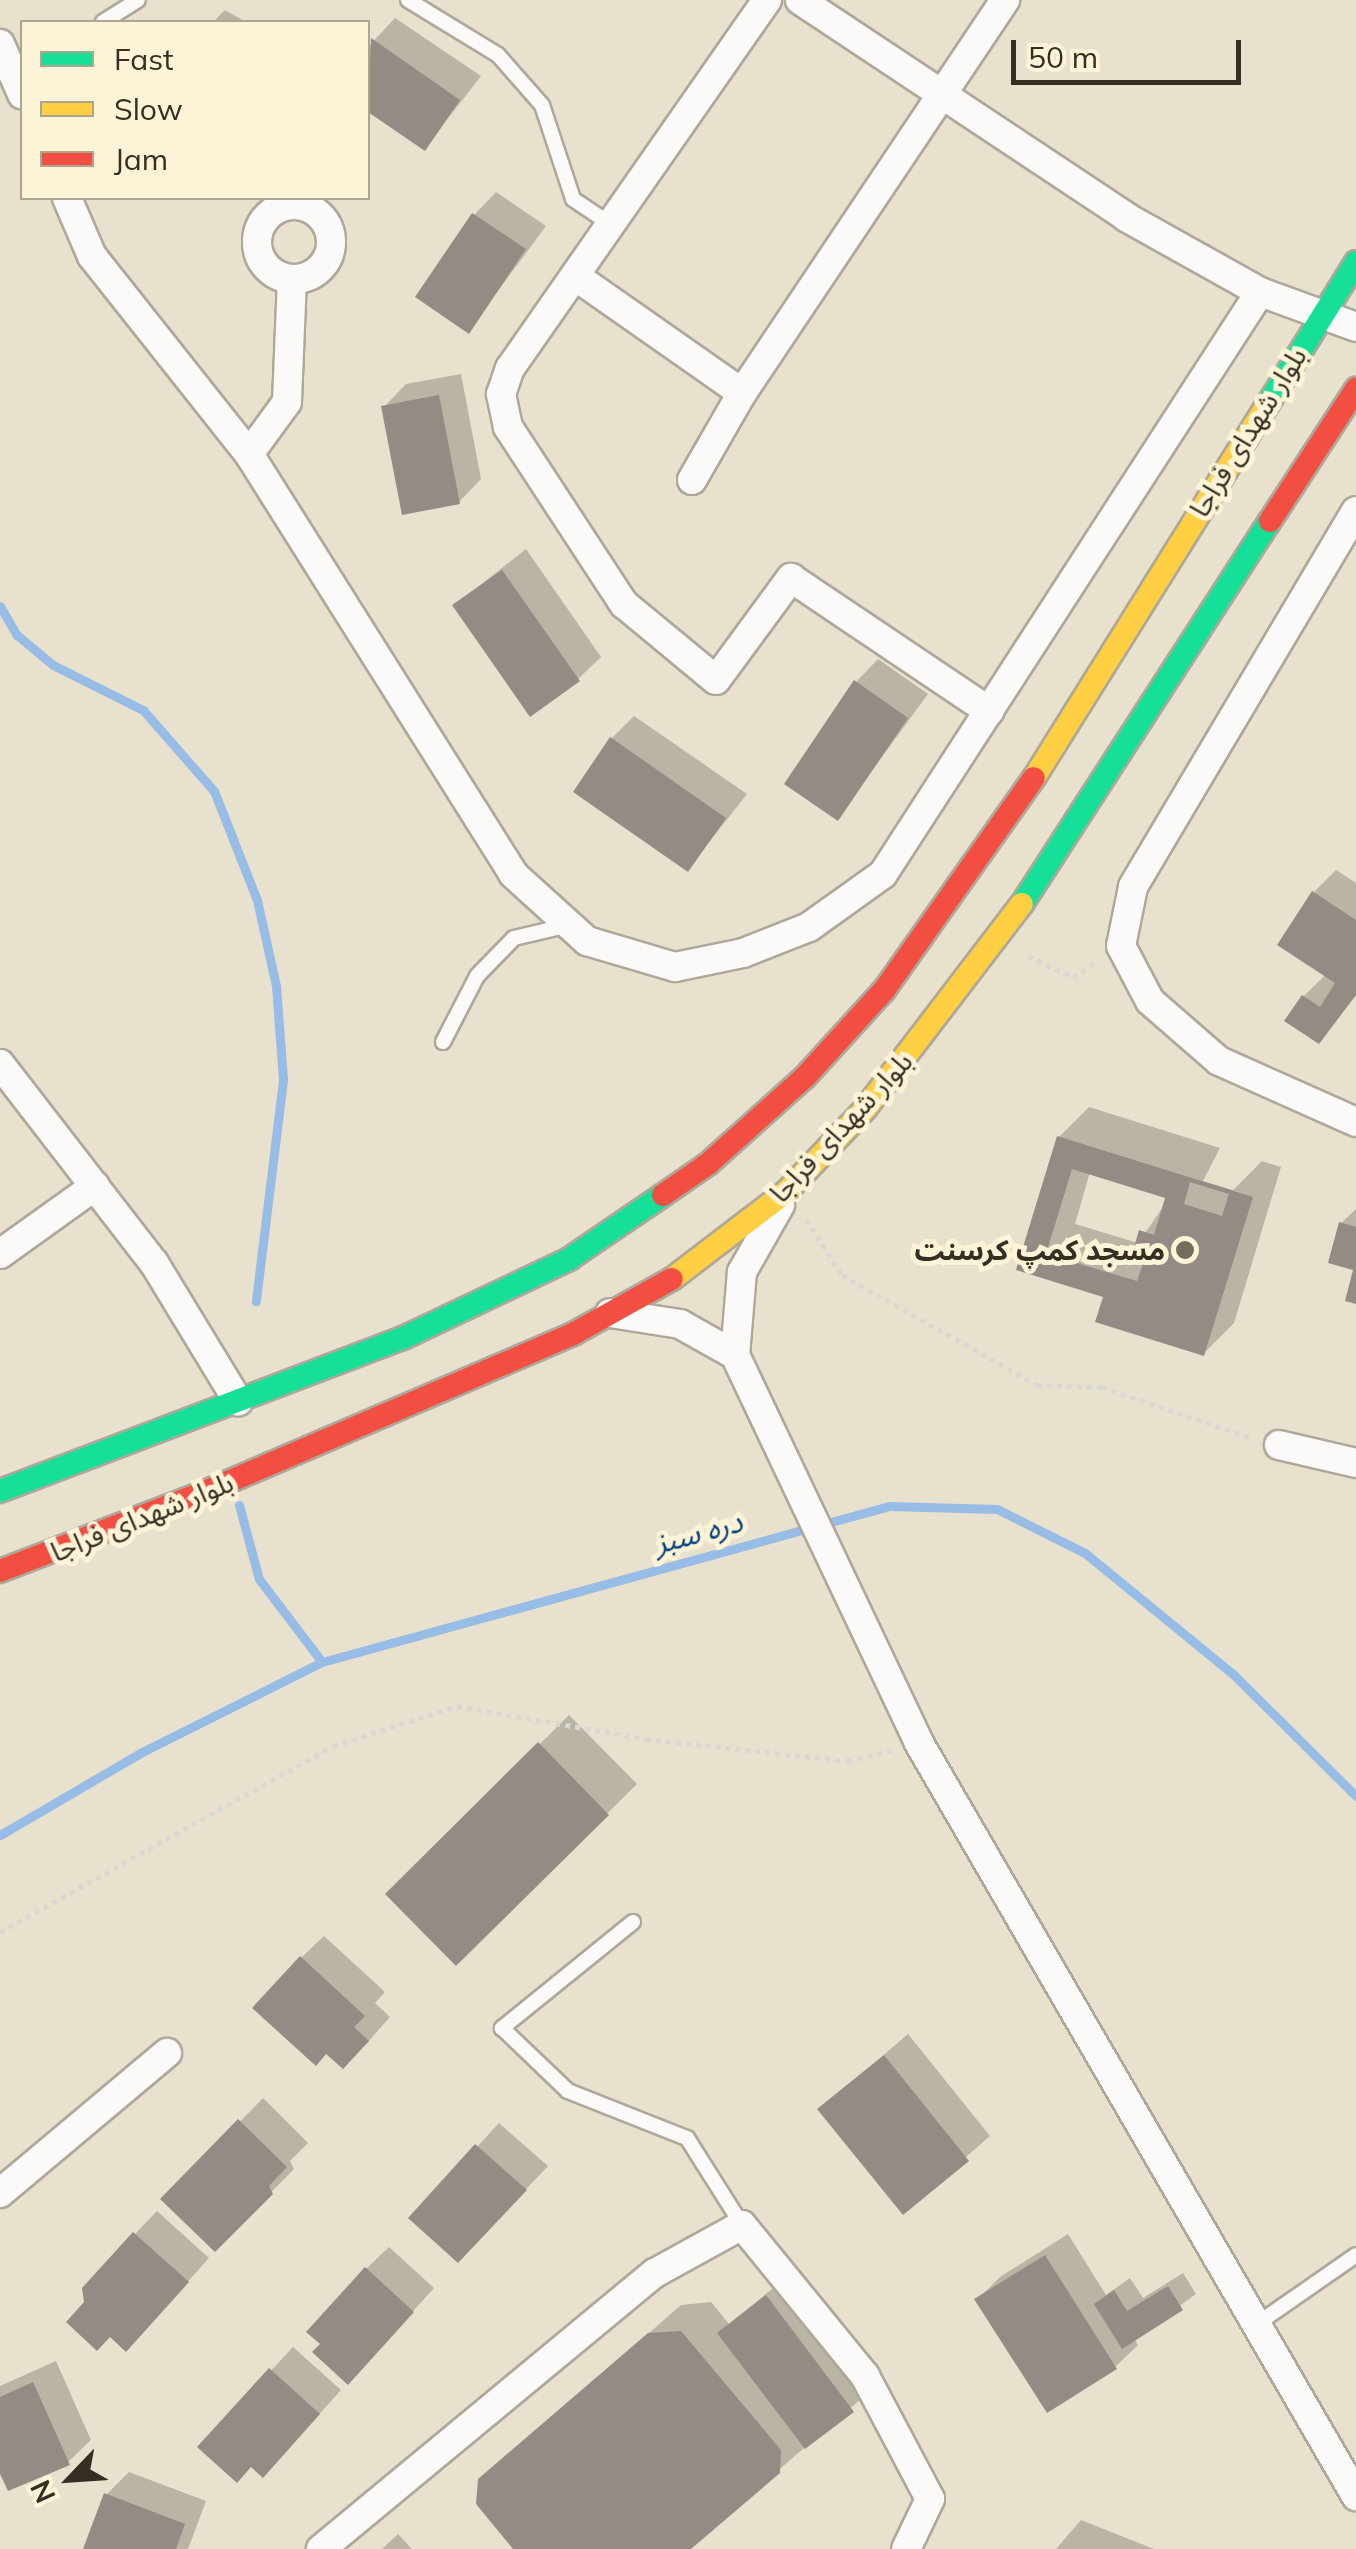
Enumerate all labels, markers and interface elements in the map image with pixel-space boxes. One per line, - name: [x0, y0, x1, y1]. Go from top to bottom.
- legend: [20, 20, 370, 200]
- scale bar: [1016, 20, 1246, 82]
- text: 50 m: [1028, 38, 1098, 76]
- text: Fast: [114, 40, 174, 78]
- text: Slow: [114, 90, 183, 128]
- text: Jam: [114, 140, 168, 178]
- street label: بلوار شهدای فراجا: [1182, 341, 1314, 523]
- street label: بلوار شهدای فراجا: [763, 1045, 919, 1209]
- place label: مسجد کمپ کرسنت: [915, 1233, 1165, 1267]
- marker: مسجد کمپ کرسنت: [1174, 1239, 1196, 1261]
- street label: بلوار شهدای فراجا: [46, 1465, 238, 1569]
- water label: دره سبز: [650, 1503, 746, 1561]
- north arrow: [20, 2429, 120, 2529]
- text: N: [22, 2475, 63, 2509]

